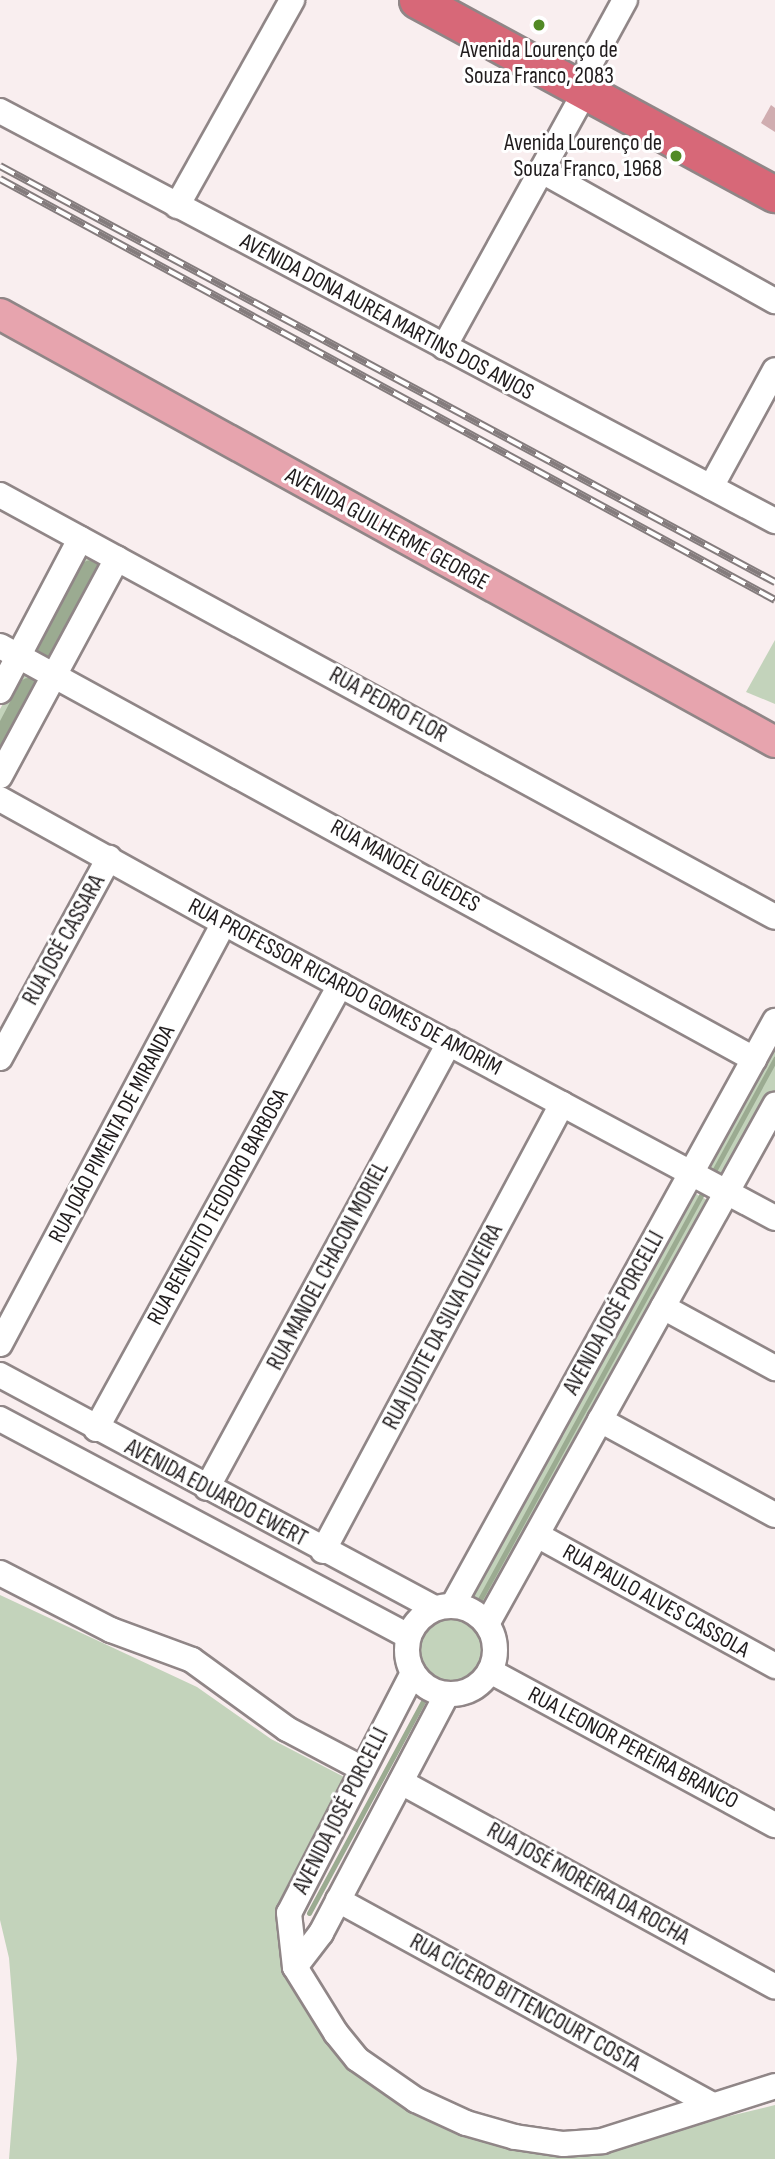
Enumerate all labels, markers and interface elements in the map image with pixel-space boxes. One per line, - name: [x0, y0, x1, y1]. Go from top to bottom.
- marker: Avenida Lourenço de Souza Franco, 2083: [531, 17, 547, 33]
- place label: Avenida Lourenço de Souza Franco, 2083: [460, 36, 618, 90]
- place label: Avenida Lourenço de Souza Franco, 1968: [504, 129, 662, 183]
- marker: Avenida Lourenço de Souza Franco, 1968: [668, 148, 684, 164]
- street label: AVENIDA DONA AUREA MARTINS DOS ANJOS: [235, 228, 539, 406]
- street label: AVENIDA GUILHERME GEORGE: [281, 462, 493, 596]
- street label: RUA PEDRO FLOR: [324, 661, 452, 749]
- street label: RUA MANOEL GUEDES: [326, 814, 484, 918]
- street label: RUA JOSÉ CASSARA: [17, 870, 111, 1010]
- street label: RUA PROFESSOR RICARDO GOMES DE AMORIM: [184, 892, 506, 1082]
- street label: RUA JOÃO PIMENTA DE MIRANDA: [43, 1020, 181, 1248]
- street label: RUA BENEDITO TEODORO BARBOSA: [141, 1084, 295, 1330]
- street label: RUA MANOEL CHACON MORIEL: [261, 1157, 395, 1375]
- street label: RUA JUDITE DA SILVA OLIVEIRA: [377, 1220, 509, 1434]
- street label: AVENIDA JOSÉ PORCELLI: [558, 1226, 670, 1400]
- street label: AVENIDA EDUARDO EWERT: [120, 1433, 312, 1553]
- street label: RUA PAULO ALVES CASSOLA: [558, 1538, 754, 1664]
- street label: RUA LEONOR PEREIRA BRANCO: [523, 1681, 743, 1815]
- street label: AVENIDA JOSÉ PORCELLI: [287, 1723, 395, 1899]
- street label: RUA JOSÉ MOREIRA DA ROCHA: [482, 1817, 694, 1951]
- street label: RUA CÍCERO BITTENCOURT COSTA: [405, 1928, 645, 2078]

